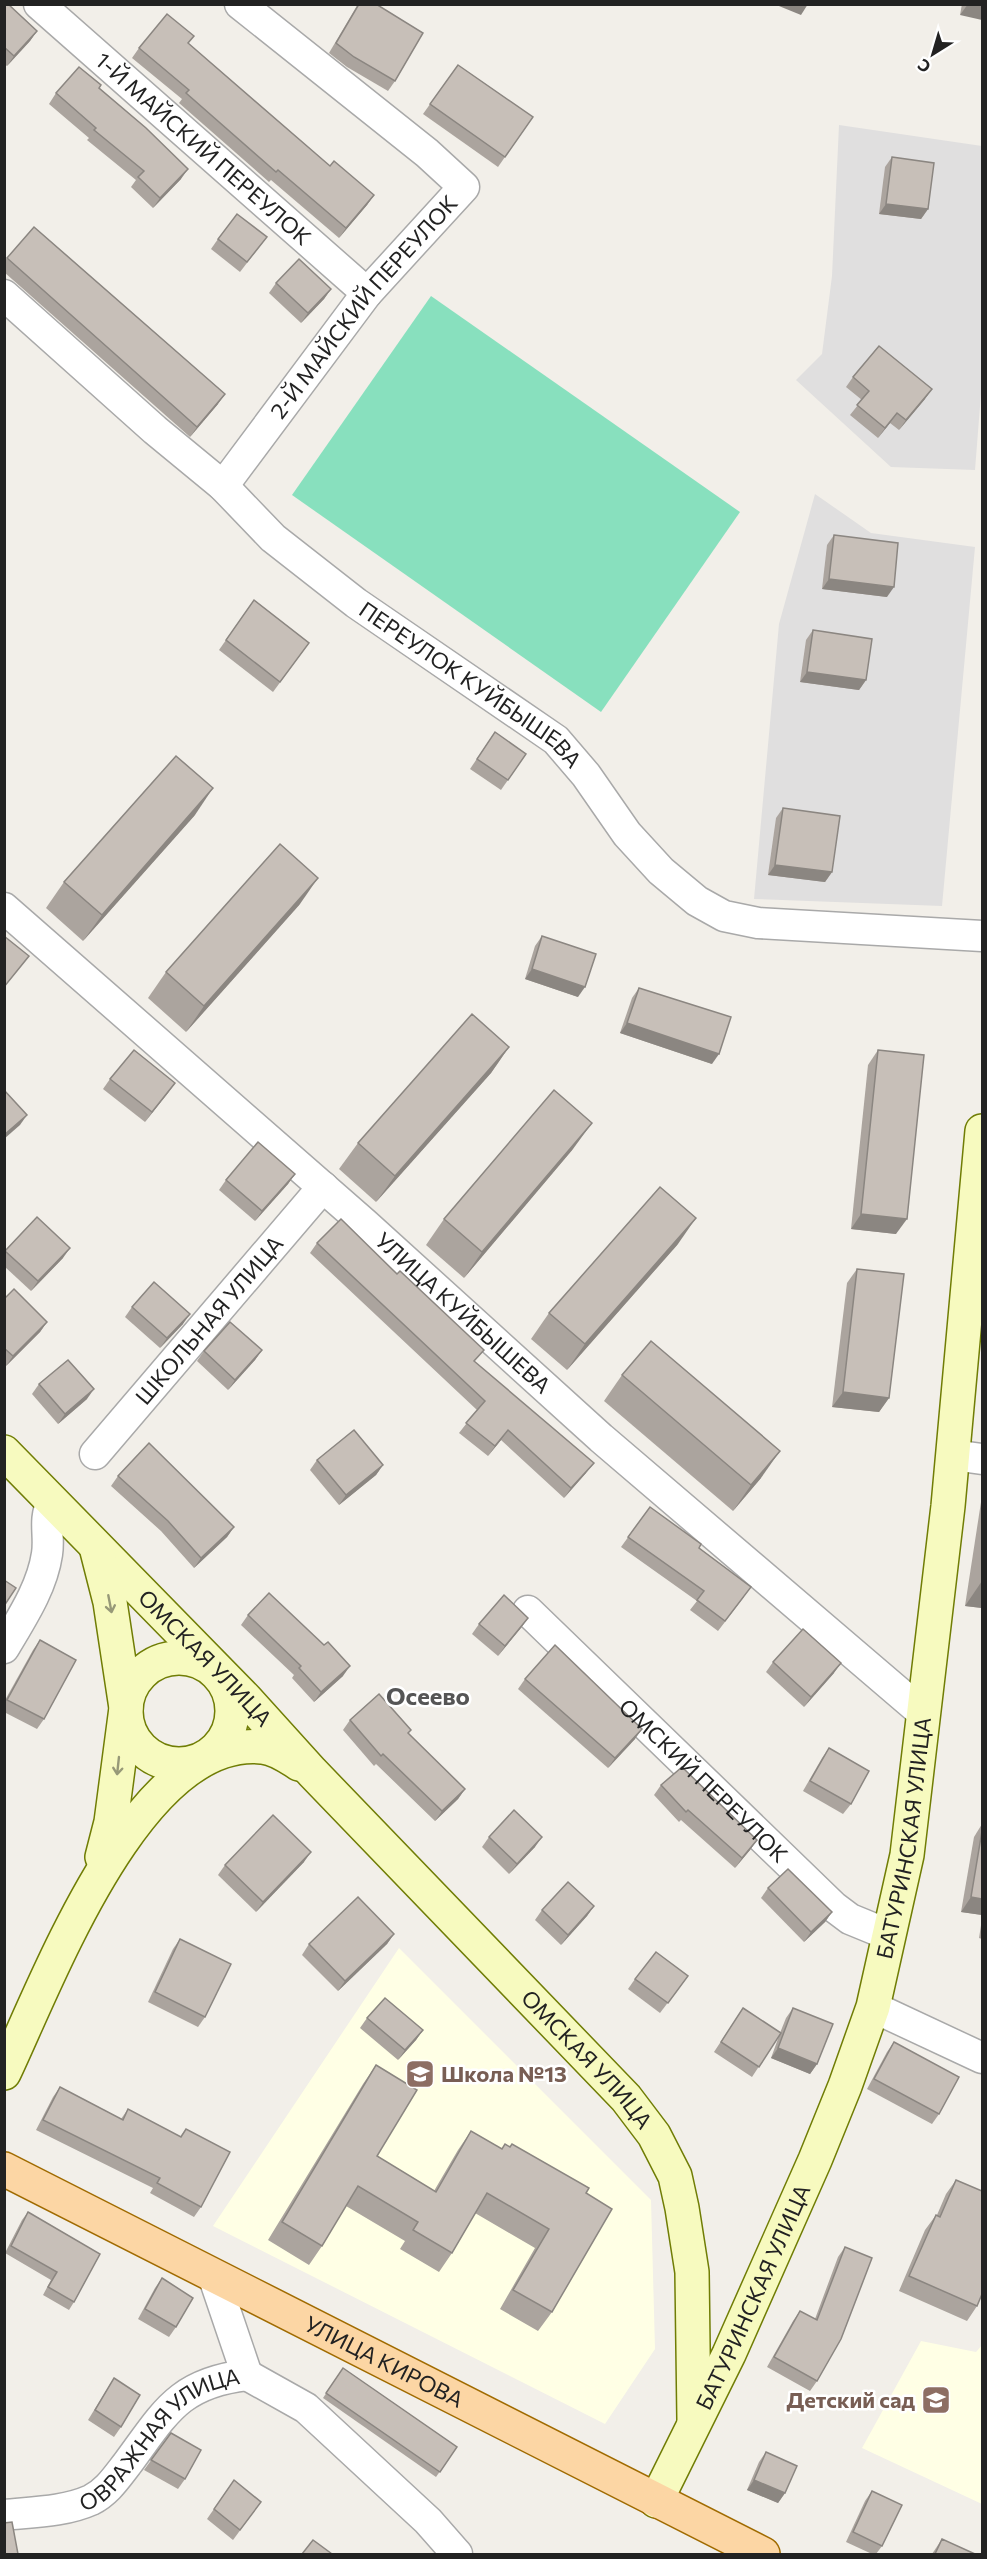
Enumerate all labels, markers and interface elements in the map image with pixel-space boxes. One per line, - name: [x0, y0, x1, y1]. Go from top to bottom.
- north arrow: [903, 24, 963, 84]
- street label: 1-Й МАЙСКИЙ ПЕРЕУЛОК: [90, 46, 317, 251]
- text: С: [914, 55, 934, 77]
- street label: 2-Й МАЙСКИЙ ПЕРЕУЛОК: [264, 189, 463, 424]
- street label: ПЕРЕУЛОК КУЙБЫШЕВА: [354, 595, 588, 773]
- street label: УЛИЦА КУЙБЫШЕВА: [370, 1226, 557, 1399]
- street label: ШКОЛЬНАЯ УЛИЦА: [129, 1230, 289, 1410]
- street label: ОМСКАЯ УЛИЦА: [133, 1584, 278, 1732]
- one-way arrow: [105, 1594, 116, 1613]
- district label: Осеево: [386, 1681, 470, 1710]
- street label: ОМСКИЙ ПЕРЕУЛОК: [614, 1693, 794, 1868]
- street label: БАТУРИНСКАЯ УЛИЦА: [870, 1716, 936, 1961]
- one-way arrow: [112, 1756, 123, 1776]
- street label: ОМСКАЯ УЛИЦА: [516, 1984, 658, 2134]
- school or university icon: Школа №13: [404, 2058, 436, 2090]
- place label: Школа №13: [441, 2060, 567, 2087]
- street label: БАТУРИНСКАЯ УЛИЦА: [690, 2180, 816, 2414]
- street label: УЛИЦА КИРОВА: [300, 2310, 468, 2413]
- street label: ОВРАЖНАЯ УЛИЦА: [75, 2362, 242, 2516]
- school or university icon: Детский сад: [920, 2384, 952, 2416]
- place label: Детский сад: [786, 2386, 915, 2413]

